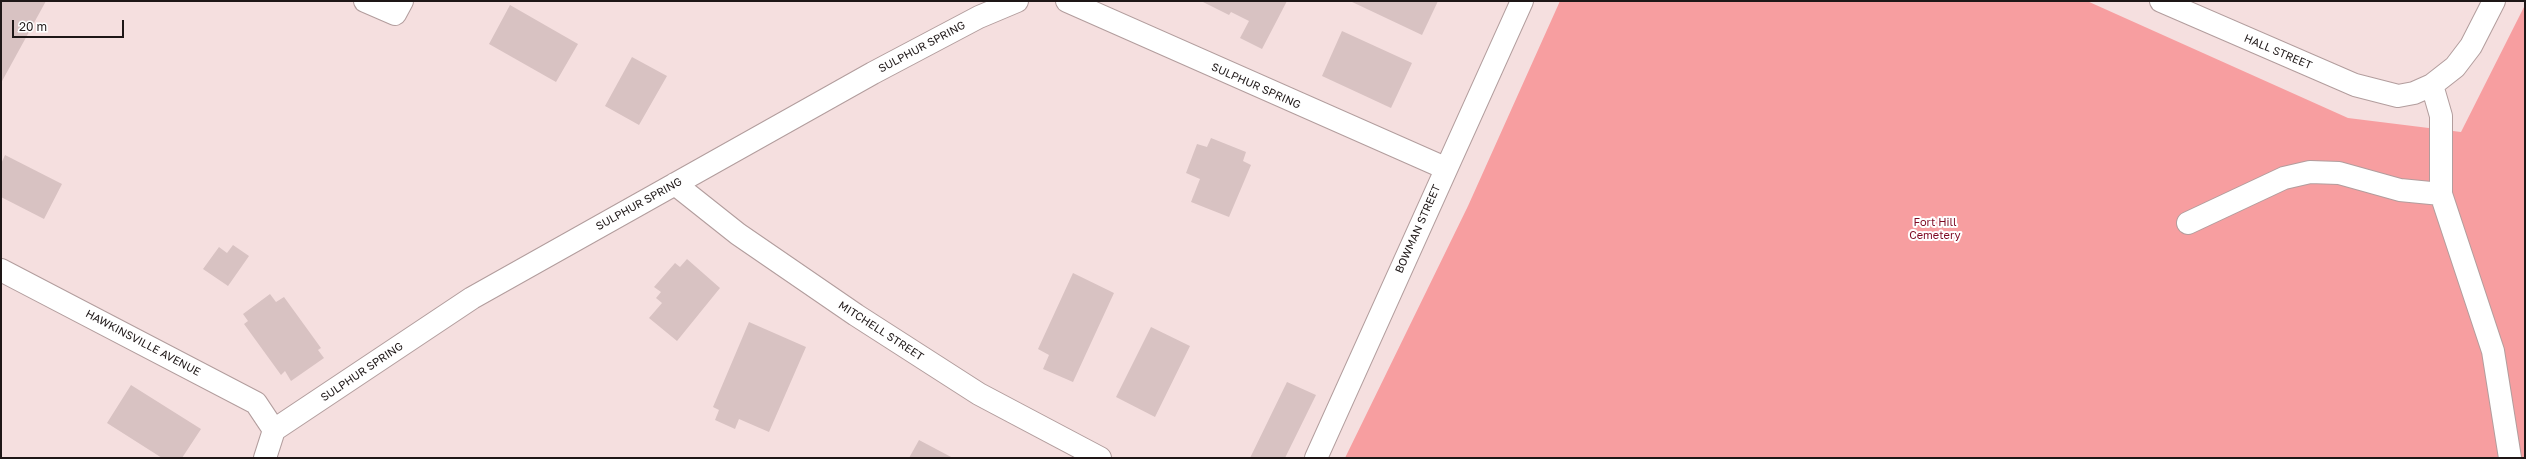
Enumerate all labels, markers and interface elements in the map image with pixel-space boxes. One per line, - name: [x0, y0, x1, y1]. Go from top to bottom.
- scale bar: [14, 12, 126, 38]
- text: 20 m: [19, 19, 47, 34]
- street label: SULPHUR SPRING: [876, 19, 968, 75]
- street label: HALL STREET: [2242, 32, 2314, 72]
- street label: SULPHUR SPRING: [1209, 60, 1303, 112]
- street label: SULPHUR SPRING: [594, 175, 684, 233]
- street label: BOWMAN STREET: [1393, 183, 1443, 275]
- park label: Fort Hill Cemetery: [1909, 216, 1961, 242]
- street label: MITCHELL STREET: [836, 299, 926, 363]
- street label: HAWKINSVILLE AVENUE: [83, 307, 203, 379]
- street label: SULPHUR SPRING: [318, 340, 406, 404]

